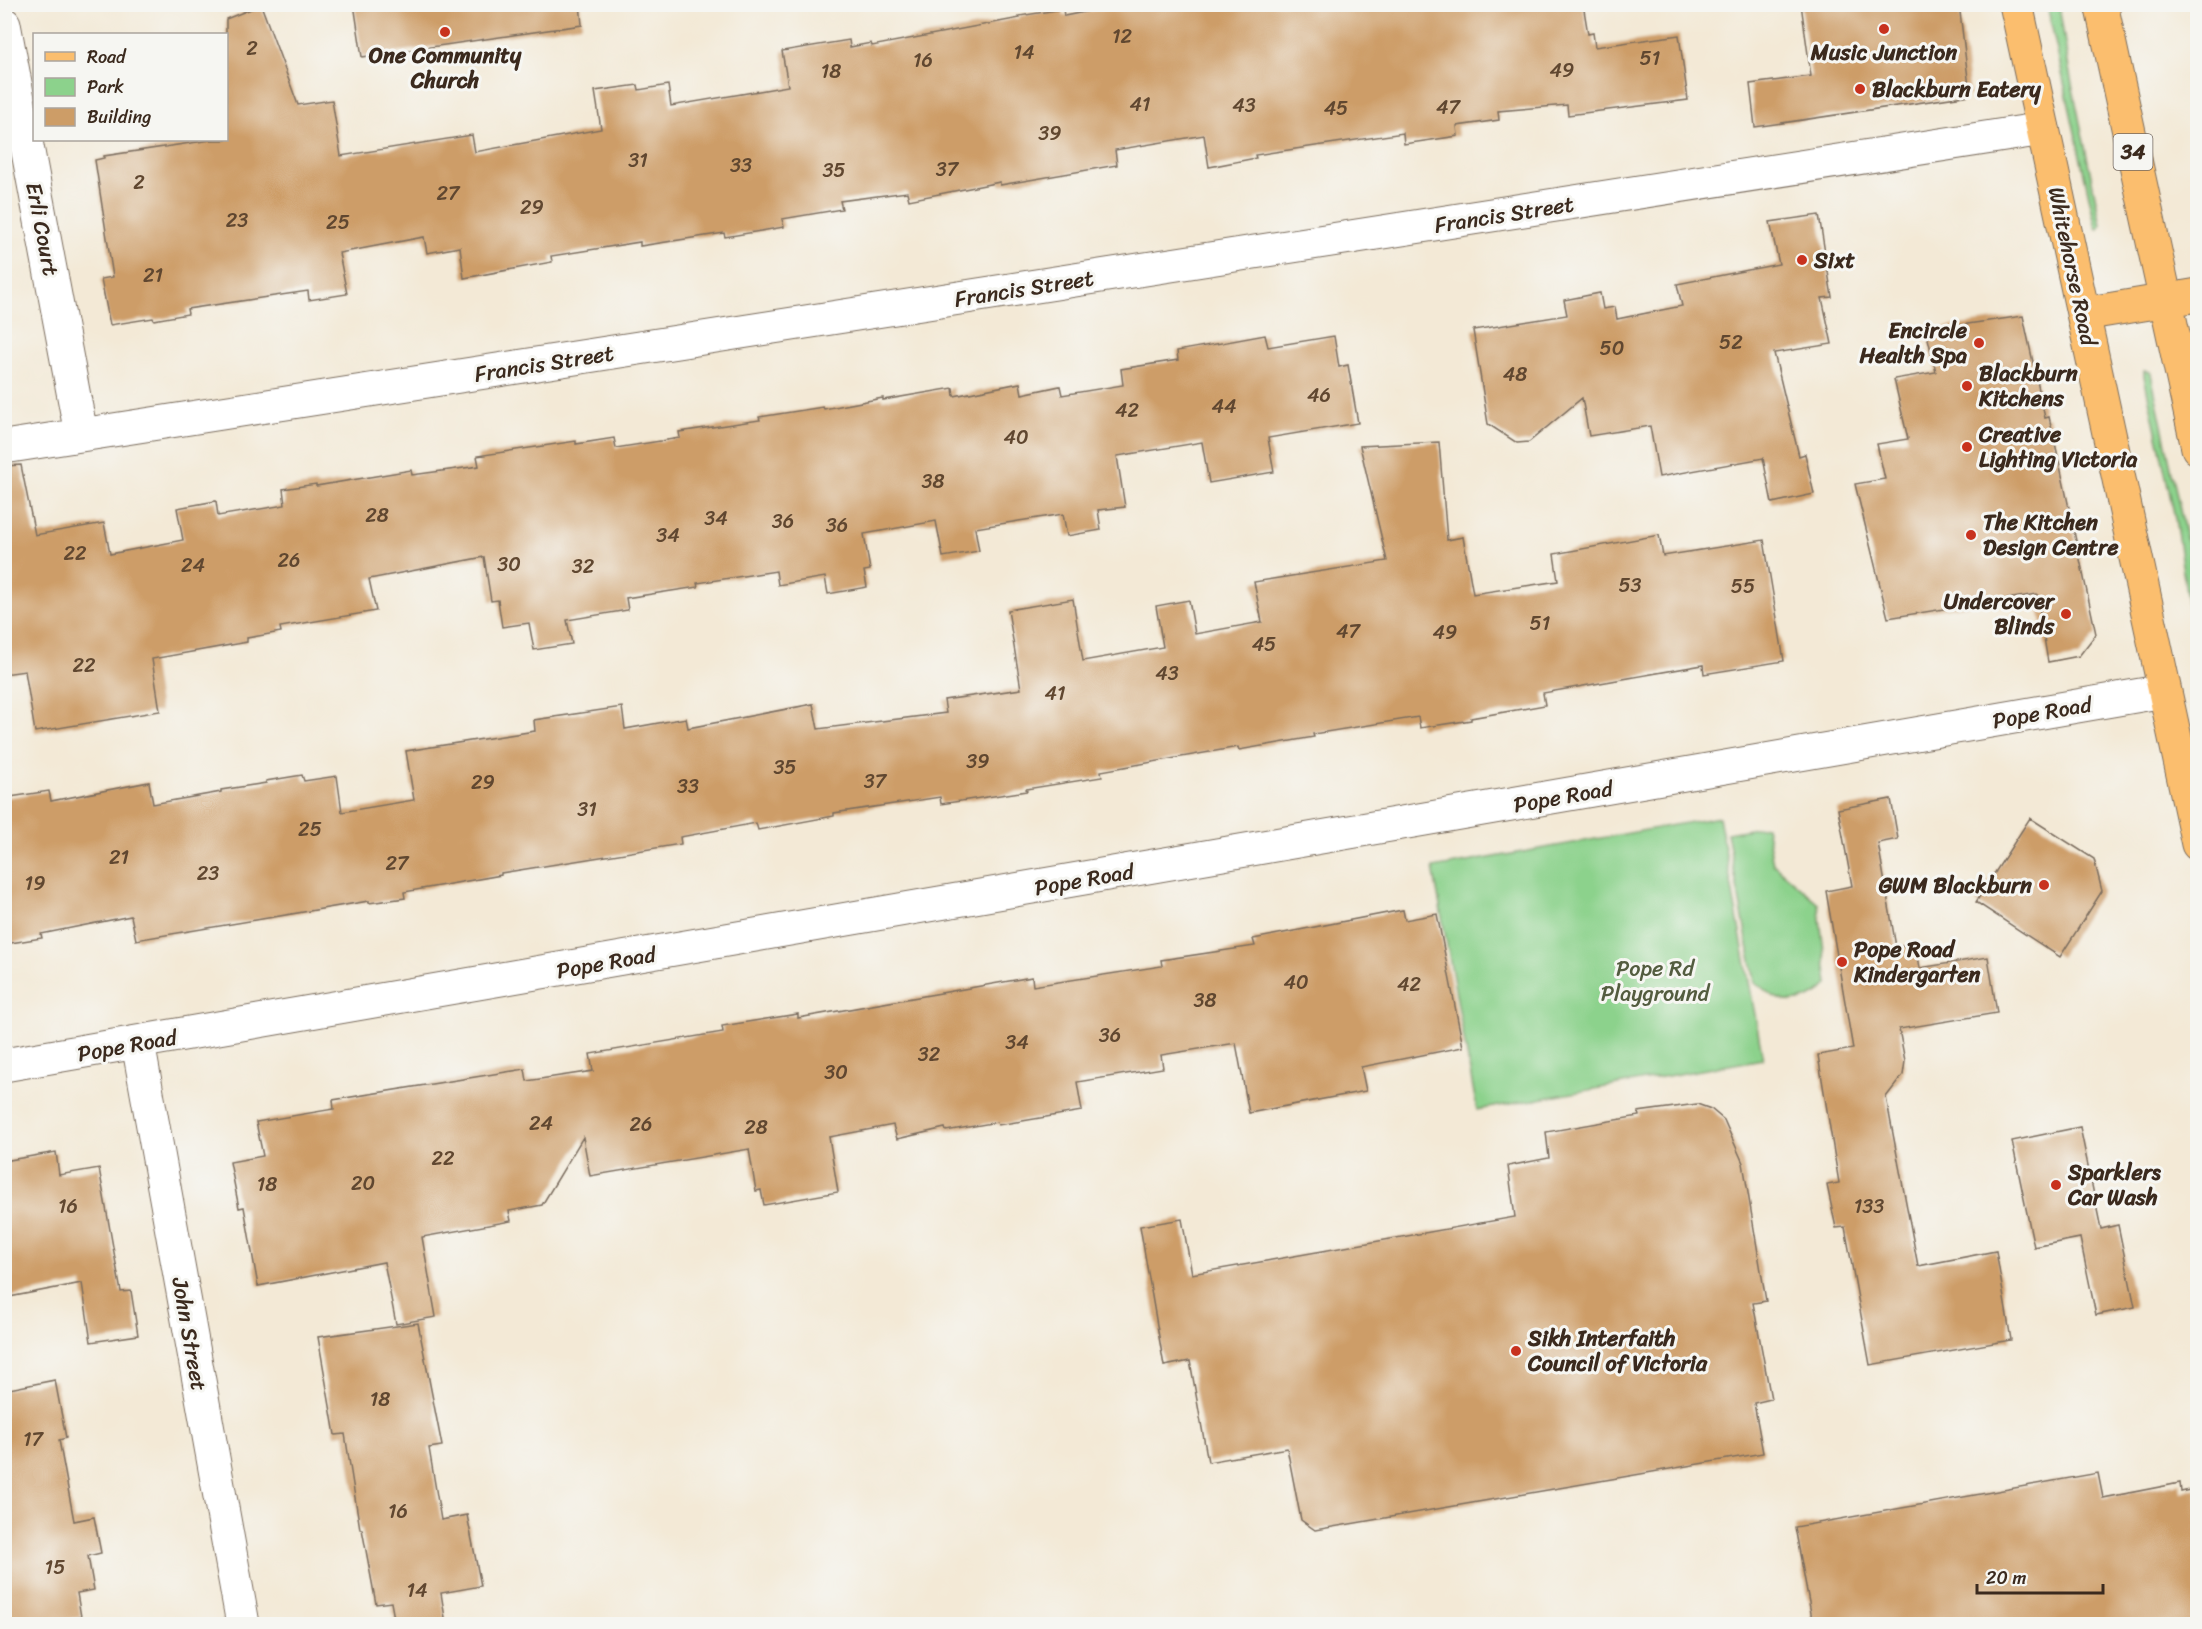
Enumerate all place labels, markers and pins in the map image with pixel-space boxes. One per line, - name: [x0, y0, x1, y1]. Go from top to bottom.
- marker: Music Junction: [1877, 22, 1891, 36]
- marker: One Community Church: [438, 25, 452, 39]
- place label: Music Junction: [1810, 33, 1957, 72]
- place label: One Community Church: [369, 36, 522, 100]
- place label: Blackburn Eatery: [1872, 70, 2042, 109]
- marker: Blackburn Eatery: [1853, 82, 1867, 96]
- place label: Sixt: [1813, 241, 1855, 280]
- marker: Sixt: [1795, 253, 1809, 267]
- place label: Encircle Health Spa: [1858, 311, 1968, 375]
- marker: Encircle Health Spa: [1972, 336, 1986, 350]
- place label: Blackburn Kitchens: [1978, 354, 2078, 418]
- marker: Blackburn Kitchens: [1960, 379, 1974, 393]
- place label: Creative Lighting Victoria: [1978, 415, 2138, 479]
- marker: Creative Lighting Victoria: [1960, 440, 1974, 454]
- place label: The Kitchen Design Centre: [1983, 503, 2119, 567]
- marker: The Kitchen Design Centre: [1964, 528, 1978, 542]
- place label: Undercover Blinds: [1944, 582, 2056, 646]
- marker: Undercover Blinds: [2059, 607, 2073, 621]
- place label: GWM Blackburn: [1878, 866, 2032, 905]
- marker: GWM Blackburn: [2037, 878, 2051, 892]
- place label: Pope Road Kindergarten: [1853, 930, 1981, 994]
- marker: Pope Road Kindergarten: [1835, 955, 1849, 969]
- place label: Sparklers Car Wash: [2067, 1153, 2162, 1217]
- marker: Sparklers Car Wash: [2049, 1178, 2063, 1192]
- place label: Sikh Interfaith Council of Victoria: [1527, 1319, 1708, 1383]
- marker: Sikh Interfaith Council of Victoria: [1509, 1344, 1523, 1358]

